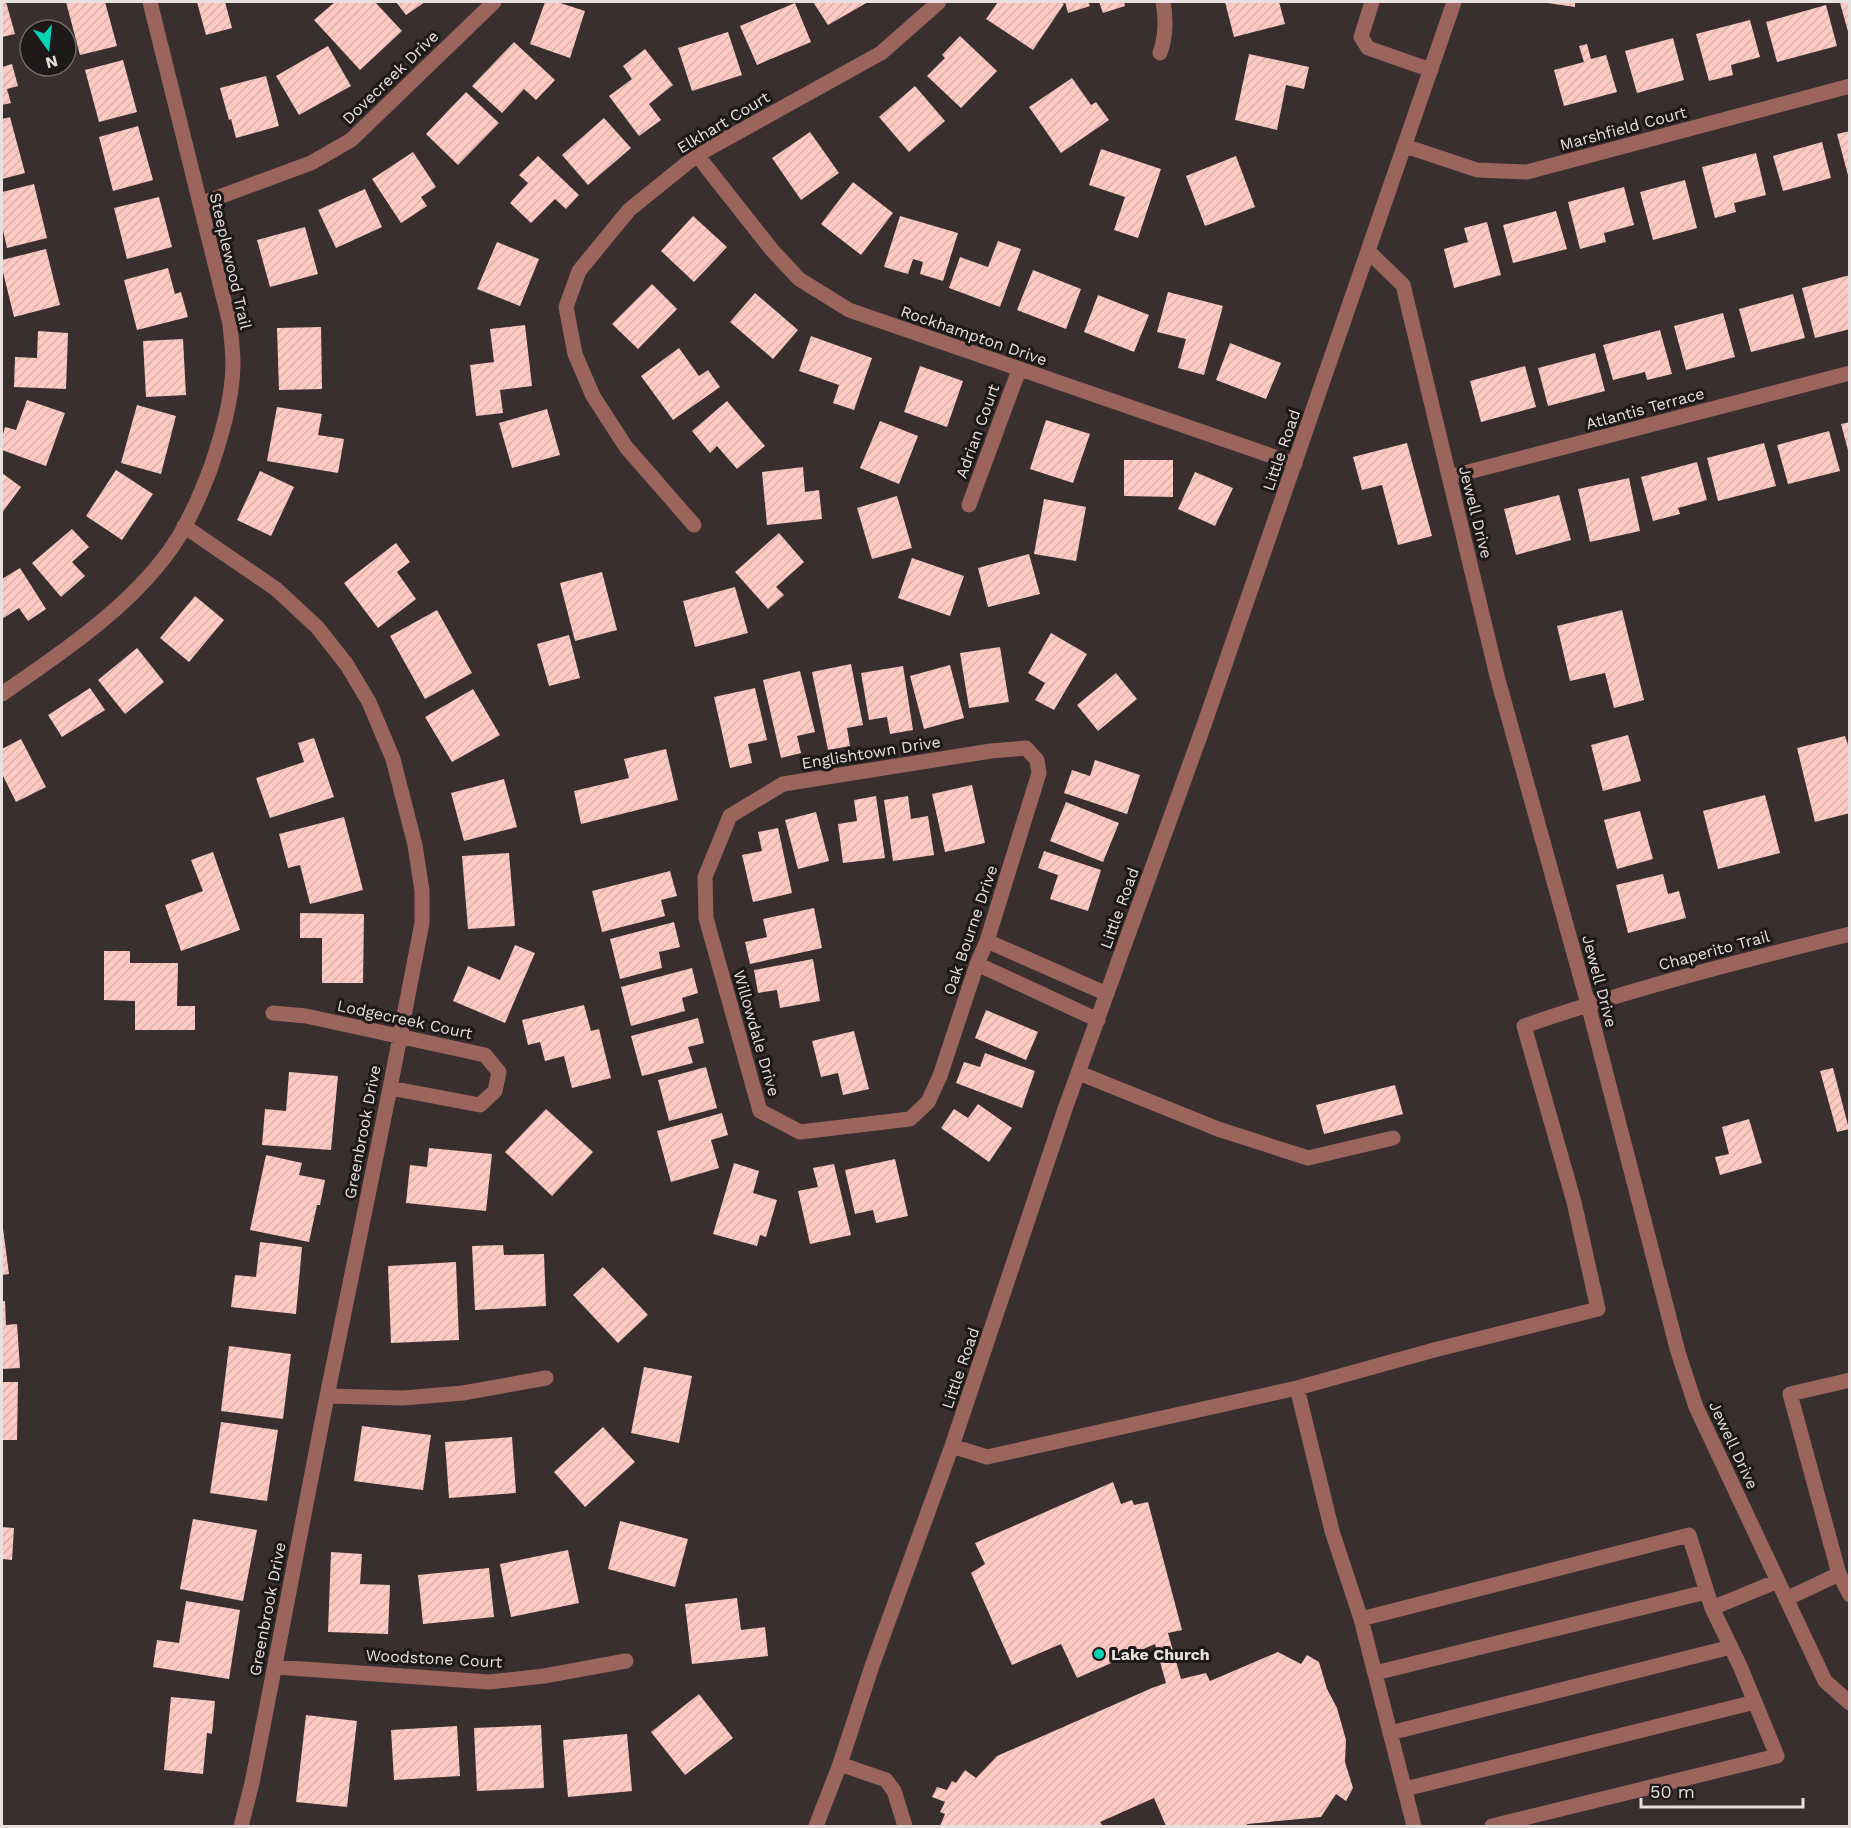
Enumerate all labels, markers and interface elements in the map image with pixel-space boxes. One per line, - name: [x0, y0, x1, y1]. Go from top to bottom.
- north arrow: [18, 18, 78, 78]
- street label: Dovecreek Drive: [338, 27, 442, 128]
- text: N: [44, 51, 60, 73]
- street label: Elkhart Court: [674, 87, 773, 157]
- street label: Marshfield Court: [1558, 102, 1689, 155]
- street label: Steeplewood Trail: [206, 191, 256, 331]
- street label: Rockhampton Drive: [898, 301, 1050, 369]
- street label: Adrian Court: [952, 381, 1003, 481]
- street label: Atlantis Terrace: [1584, 384, 1707, 433]
- street label: Little Road: [1259, 407, 1304, 493]
- street label: Jewell Drive: [1455, 464, 1496, 560]
- street label: Englishtown Drive: [800, 732, 942, 773]
- street label: Oak Bourne Drive: [939, 863, 1002, 998]
- street label: Little Road: [1096, 865, 1143, 951]
- street label: Chaperito Trail: [1656, 926, 1772, 974]
- street label: Jewell Drive: [1578, 933, 1621, 1029]
- street label: Willowdale Drive: [729, 968, 784, 1098]
- street label: Lodgecreek Court: [336, 996, 475, 1043]
- street label: Greenbrook Drive: [340, 1064, 385, 1201]
- street label: Little Road: [938, 1325, 983, 1411]
- street label: Jewell Drive: [1705, 1398, 1762, 1492]
- street label: Greenbrook Drive: [245, 1541, 290, 1678]
- street label: Woodstone Court: [365, 1645, 503, 1672]
- place label: Lake Church: [1111, 1645, 1210, 1664]
- marker: Lake Church: [1092, 1647, 1106, 1661]
- scale bar: [1641, 1771, 1803, 1809]
- text: 50 m: [1650, 1781, 1695, 1802]

